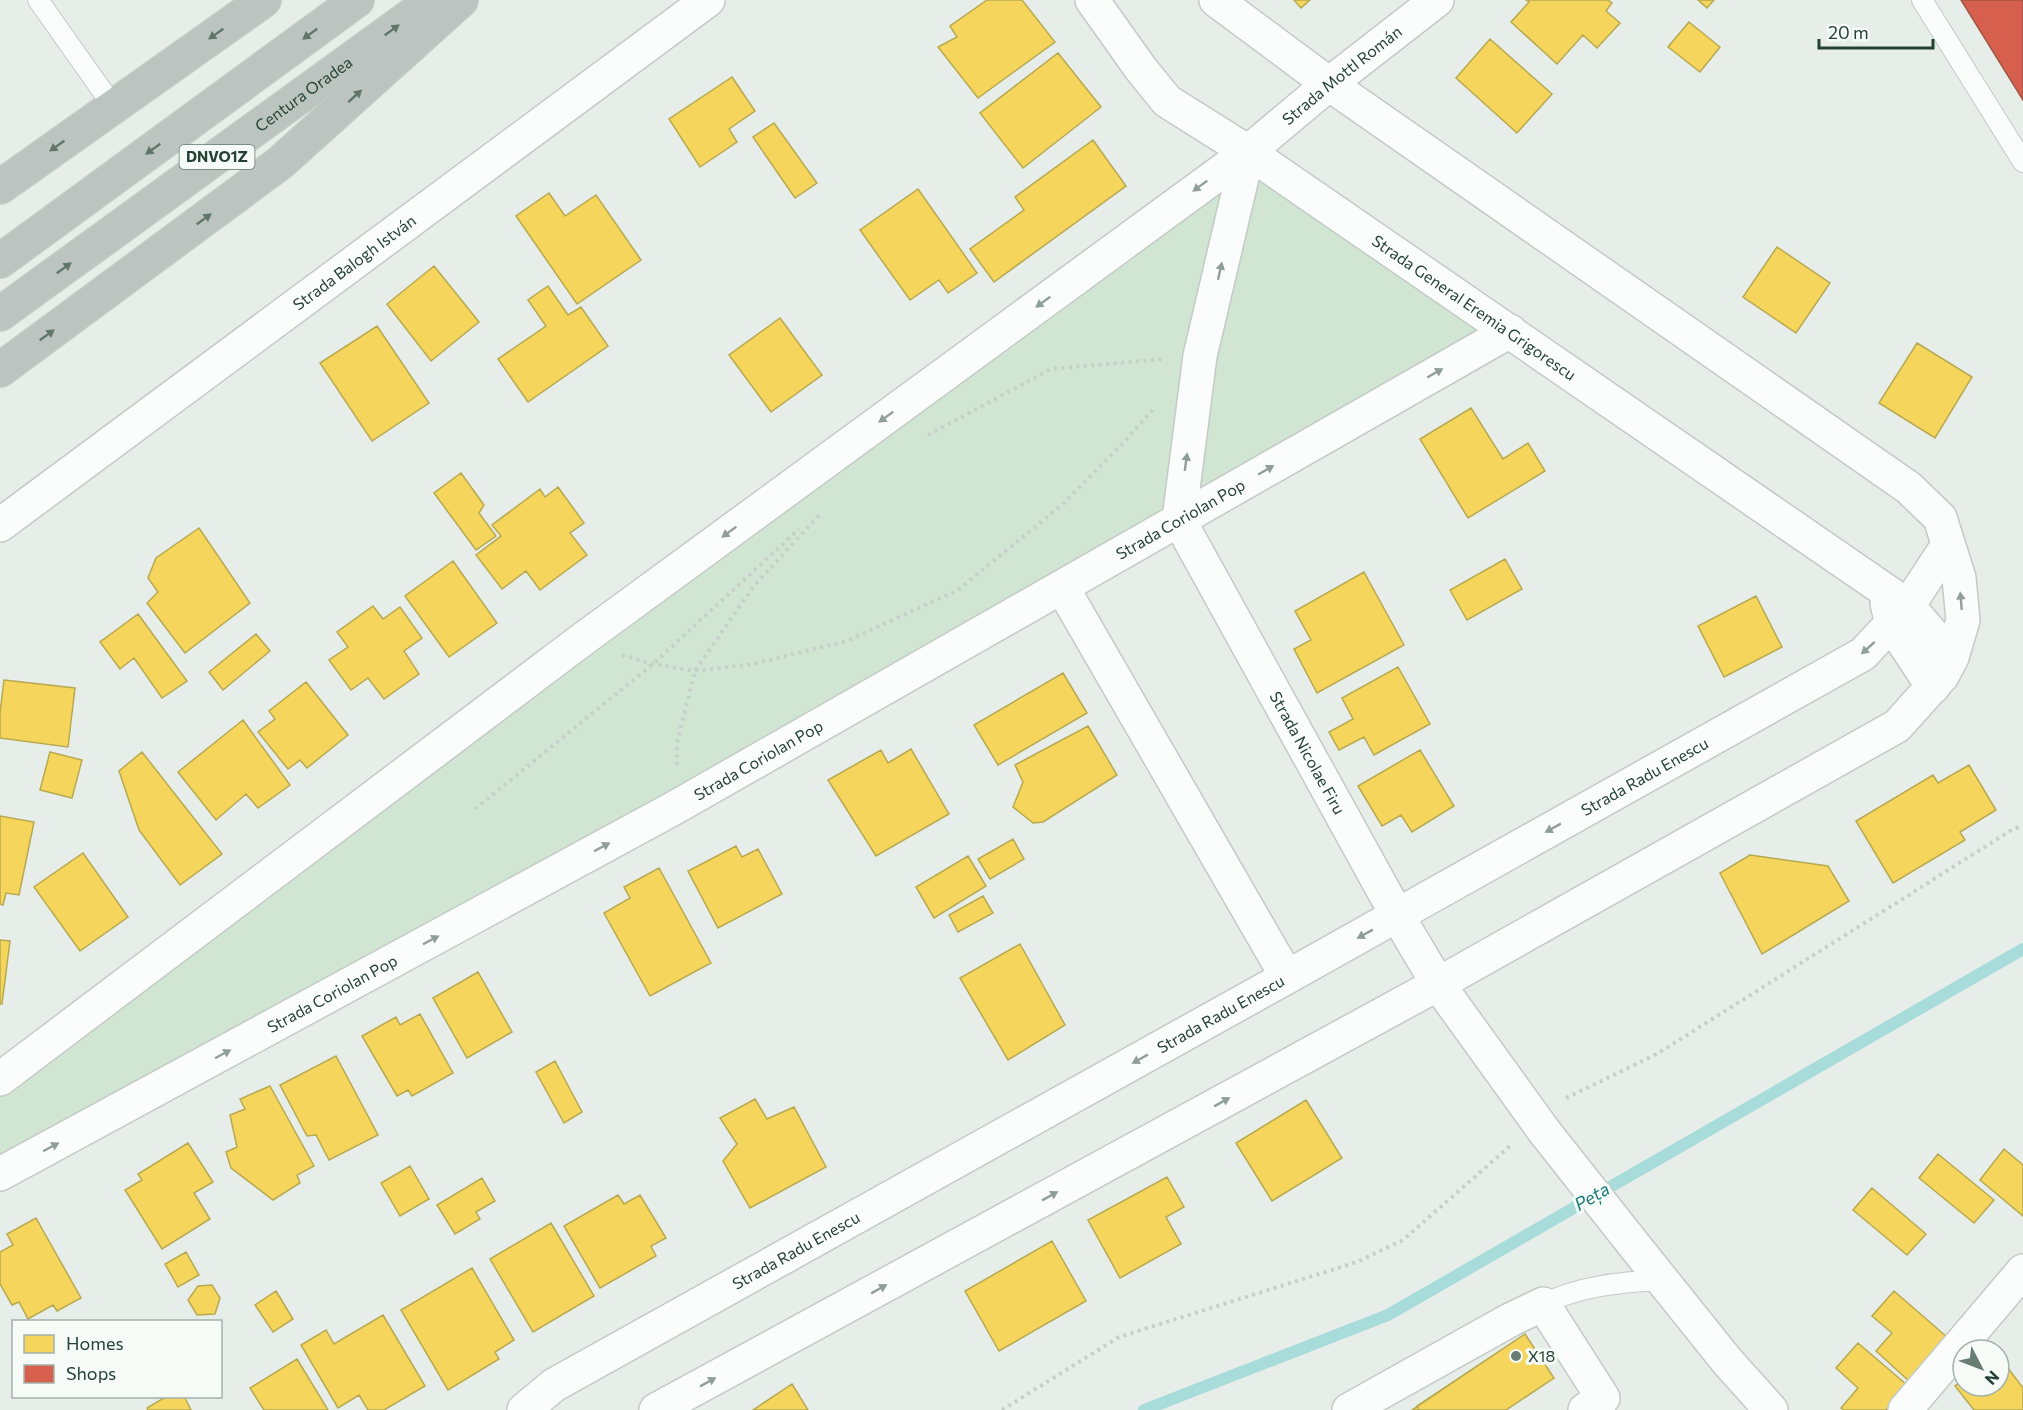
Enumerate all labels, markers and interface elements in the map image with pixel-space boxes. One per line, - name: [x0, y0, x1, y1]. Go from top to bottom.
- scale bar: [1819, 12, 1933, 50]
- street label: Strada Mottl Román: [1278, 21, 1405, 128]
- text: 20 m: [1828, 21, 1869, 43]
- one-way arrow: [384, 24, 400, 36]
- one-way arrow: [209, 28, 225, 40]
- one-way arrow: [303, 28, 318, 40]
- street label: Centura Oradea: [251, 52, 356, 135]
- one-way arrow: [347, 89, 362, 103]
- one-way arrow: [50, 140, 66, 152]
- one-way arrow: [145, 143, 160, 155]
- road number: DNVO1Z: [180, 145, 254, 169]
- one-way arrow: [1193, 180, 1208, 192]
- street label: Strada Balogh István: [289, 210, 419, 314]
- one-way arrow: [196, 213, 212, 226]
- street label: Strada General Eremia Grigorescu: [1369, 230, 1580, 384]
- one-way arrow: [1216, 261, 1226, 280]
- one-way arrow: [57, 262, 72, 274]
- one-way arrow: [1036, 295, 1051, 307]
- one-way arrow: [39, 329, 55, 341]
- one-way arrow: [1427, 368, 1443, 379]
- one-way arrow: [878, 411, 894, 423]
- one-way arrow: [1182, 453, 1191, 472]
- one-way arrow: [1258, 465, 1274, 476]
- street label: Strada Coriolan Pop: [1112, 474, 1248, 563]
- one-way arrow: [721, 526, 736, 538]
- one-way arrow: [1956, 591, 1966, 610]
- one-way arrow: [1861, 641, 1876, 654]
- street label: Strada Nicolae Firu: [1266, 688, 1349, 817]
- street label: Strada Coriolan Pop: [690, 715, 826, 804]
- street label: Strada Radu Enescu: [1578, 733, 1711, 819]
- one-way arrow: [1544, 823, 1561, 833]
- one-way arrow: [594, 842, 611, 852]
- one-way arrow: [1357, 928, 1373, 939]
- one-way arrow: [423, 935, 440, 945]
- street label: Strada Coriolan Pop: [264, 950, 400, 1036]
- street label: Strada Radu Enescu: [1153, 970, 1287, 1057]
- one-way arrow: [215, 1048, 231, 1059]
- one-way arrow: [1131, 1054, 1148, 1064]
- one-way arrow: [1213, 1097, 1230, 1107]
- one-way arrow: [43, 1142, 60, 1152]
- water label: Peța: [1570, 1177, 1614, 1216]
- one-way arrow: [1042, 1191, 1059, 1201]
- street label: Strada Radu Enescu: [729, 1207, 863, 1293]
- one-way arrow: [871, 1284, 888, 1294]
- legend: [12, 1320, 222, 1398]
- text: Homes: [66, 1332, 124, 1354]
- north arrow: [1951, 1338, 2011, 1398]
- place label: X18: [1528, 1346, 1555, 1365]
- marker: X18: [1509, 1349, 1523, 1363]
- text: Shops: [66, 1362, 116, 1384]
- text: N: [1981, 1368, 2004, 1389]
- one-way arrow: [700, 1377, 717, 1387]

